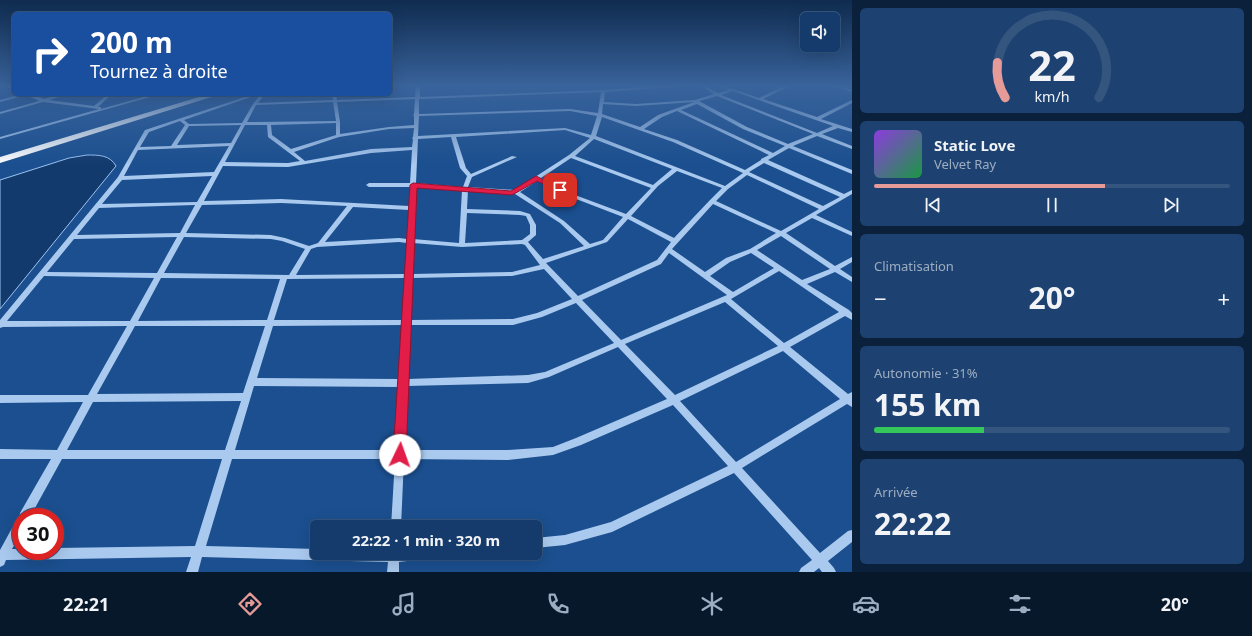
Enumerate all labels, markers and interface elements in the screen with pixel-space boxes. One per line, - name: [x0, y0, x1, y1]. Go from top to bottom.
- map controls: [800, 12, 840, 52]
- button: sound: [800, 12, 840, 52]
- text: 200 m: [90, 23, 173, 61]
- icon: right: [24, 28, 76, 80]
- text: 22: [1028, 37, 1076, 93]
- text: Tournez à droite: [90, 59, 228, 83]
- text: km/h: [1034, 87, 1070, 106]
- text: Static Love: [934, 135, 1015, 155]
- text: Velvet Ray: [934, 155, 996, 173]
- pin: [543, 173, 577, 207]
- icon: arrive: [549, 179, 571, 201]
- icon: previous: [922, 194, 944, 216]
- icon: pause: [1041, 194, 1063, 216]
- icon: next: [1160, 194, 1182, 216]
- text: Climatisation: [874, 257, 954, 275]
- text: 20°: [1028, 277, 1076, 318]
- text: −: [874, 283, 887, 313]
- text: +: [1217, 283, 1230, 313]
- text: Autonomie · 31%: [874, 364, 978, 382]
- text: 155 km: [874, 384, 981, 425]
- position arrow: [379, 434, 421, 476]
- text: Arrivée: [874, 483, 918, 501]
- text: 22:22: [874, 503, 951, 544]
- speed limit sign: 30: [12, 508, 64, 560]
- text: 22:22 · 1 min · 320 m: [352, 530, 500, 550]
- icon: directions: [236, 590, 264, 618]
- icon: music: [390, 590, 418, 618]
- icon: phone: [544, 590, 572, 618]
- icon: climate: [698, 590, 726, 618]
- icon: car: [852, 590, 880, 618]
- icon: filters: [1006, 590, 1034, 618]
- text: 22:21: [63, 592, 109, 616]
- text: 20°: [1161, 592, 1189, 616]

